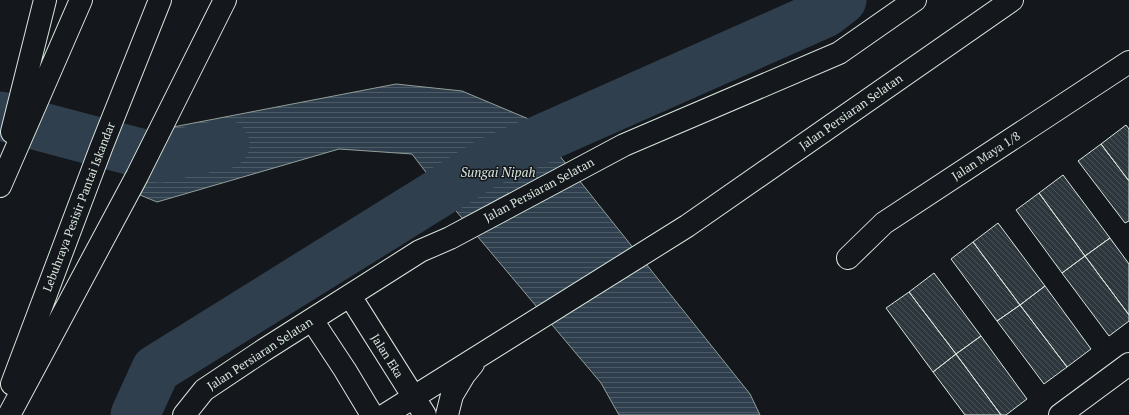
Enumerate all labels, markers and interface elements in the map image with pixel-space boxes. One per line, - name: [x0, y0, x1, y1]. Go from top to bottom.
- street label: Jalan Persiaran Selatan: [796, 70, 905, 153]
- street label: Lebuhraya Pesisir Pantai Iskandar: [39, 120, 118, 294]
- street label: Jalan Maya 1/8: [949, 128, 1023, 183]
- street label: Jalan Persiaran Selatan: [481, 154, 596, 225]
- water label: Sungai Nipah: [460, 163, 536, 181]
- street label: Jalan Persiaran Selatan: [204, 314, 315, 393]
- street label: Jalan Eka: [368, 331, 407, 381]

